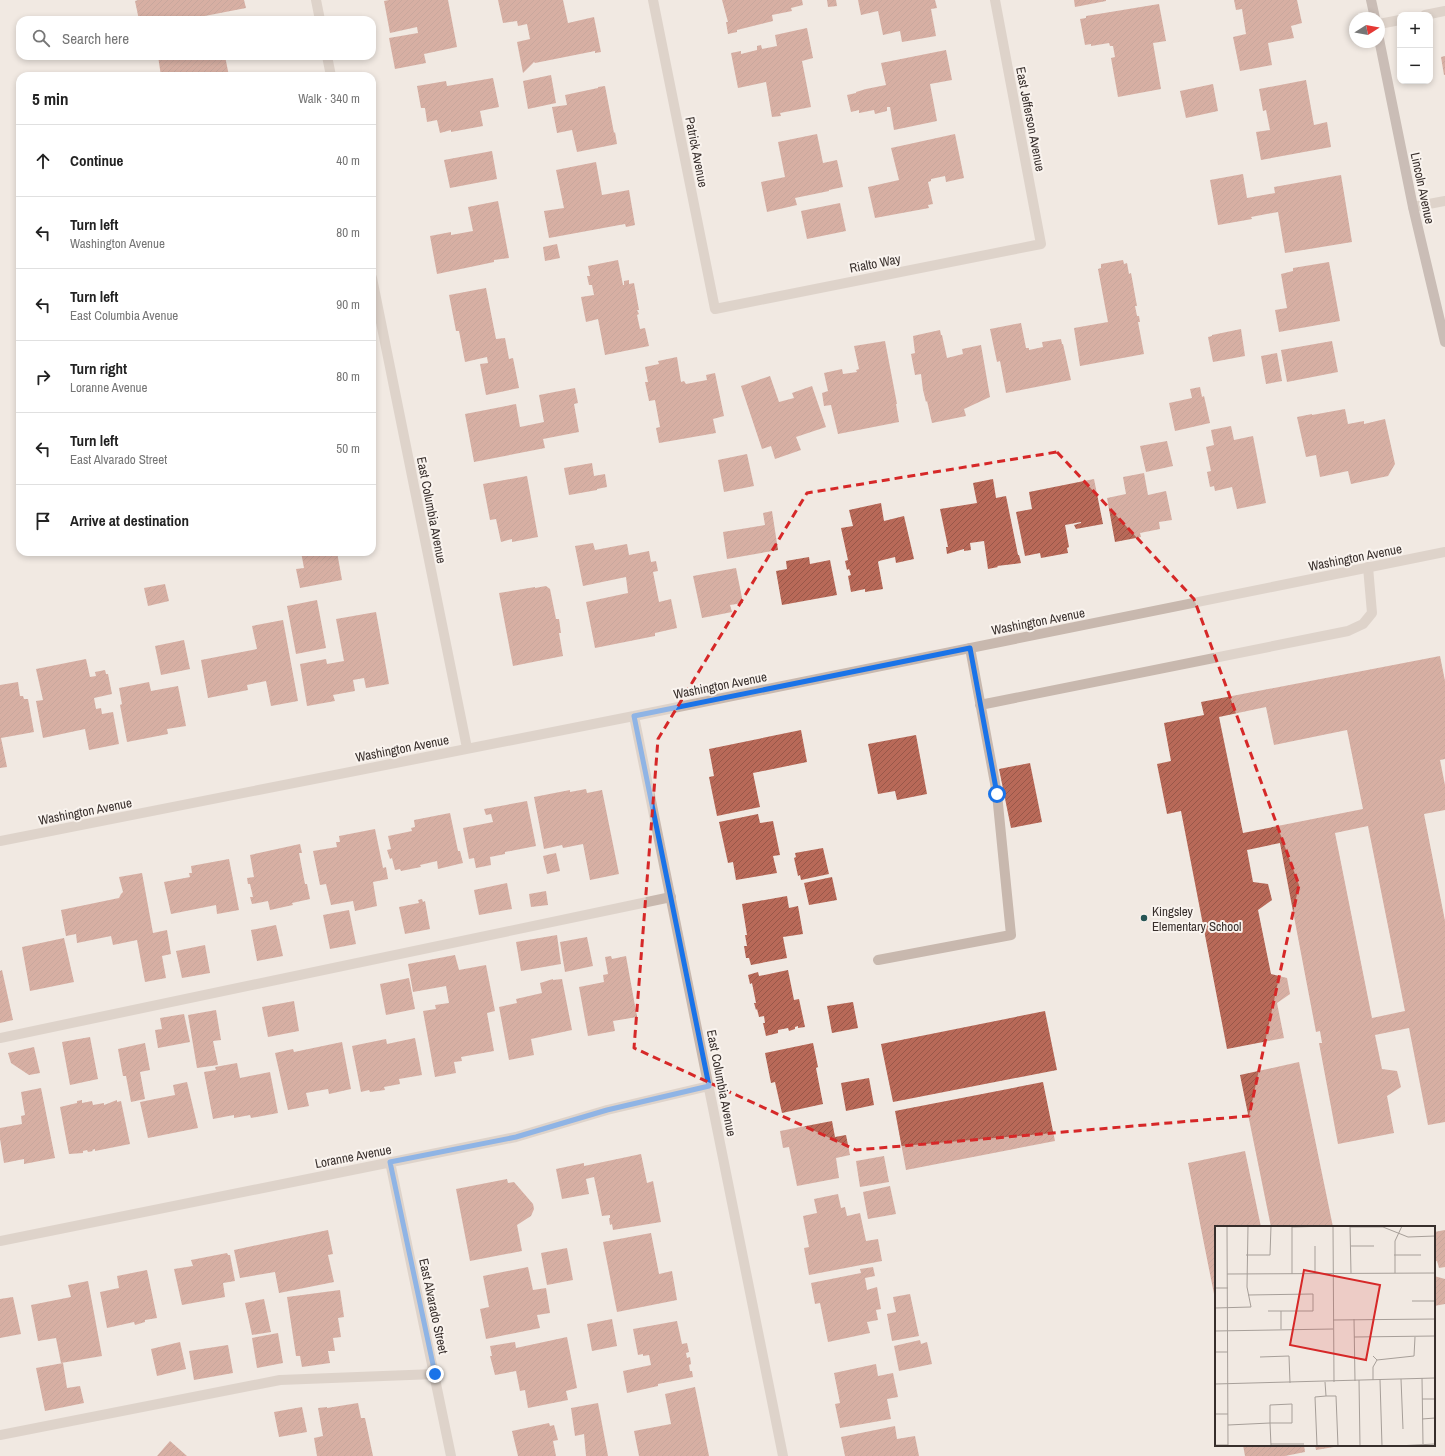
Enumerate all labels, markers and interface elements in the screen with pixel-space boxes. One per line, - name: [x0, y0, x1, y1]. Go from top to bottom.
- north arrow: [1349, 12, 1385, 48]
- map controls: [1397, 12, 1433, 84]
- button: +: [1397, 12, 1433, 48]
- search box: [16, 16, 376, 60]
- icon: search: [30, 27, 52, 49]
- text: Search here: [62, 28, 129, 49]
- button: −: [1397, 48, 1433, 84]
- street label: East Jefferson Avenue: [1012, 65, 1049, 173]
- text: 5 min: [32, 87, 68, 110]
- text: Walk · 340 m: [298, 90, 360, 107]
- street label: Patrick Avenue: [681, 115, 712, 189]
- icon: ahead: [32, 150, 54, 172]
- text: Continue: [70, 150, 123, 171]
- street label: Lincoln Avenue: [1407, 151, 1438, 226]
- text: 40 m: [336, 152, 360, 169]
- text: Turn left: [70, 214, 118, 235]
- icon: left: [32, 222, 54, 244]
- text: 80 m: [336, 224, 360, 241]
- text: Washington Avenue: [70, 235, 165, 252]
- street label: Rialto Way: [848, 250, 903, 277]
- text: Turn left: [70, 286, 118, 307]
- icon: left: [32, 294, 54, 316]
- text: 90 m: [336, 296, 360, 313]
- text: East Columbia Avenue: [70, 307, 178, 324]
- text: Turn right: [70, 358, 127, 379]
- icon: right: [32, 366, 54, 388]
- text: 80 m: [336, 368, 360, 385]
- text: Loranne Avenue: [70, 379, 147, 396]
- text: Turn left: [70, 430, 118, 451]
- icon: left: [32, 438, 54, 460]
- text: 50 m: [336, 440, 360, 457]
- text: East Alvarado Street: [70, 451, 167, 468]
- street label: East Columbia Avenue: [413, 455, 450, 565]
- icon: arrive: [32, 510, 54, 532]
- text: Arrive at destination: [70, 510, 189, 531]
- street label: Washington Avenue: [1307, 540, 1403, 575]
- street label: Washington Avenue: [990, 604, 1086, 639]
- street label: Washington Avenue: [672, 668, 768, 703]
- street label: Washington Avenue: [354, 731, 450, 766]
- route start: [988, 785, 1006, 803]
- street label: Washington Avenue: [37, 794, 133, 829]
- place label: Kingsley Elementary School: [1152, 903, 1241, 935]
- marker: Kingsley Elementary School: [1139, 913, 1149, 923]
- street label: East Columbia Avenue: [703, 1028, 740, 1138]
- street label: Loranne Avenue: [313, 1141, 393, 1172]
- inset map: [1215, 1226, 1435, 1446]
- street label: East Alvarado Street: [415, 1257, 452, 1355]
- route end: [426, 1365, 444, 1383]

